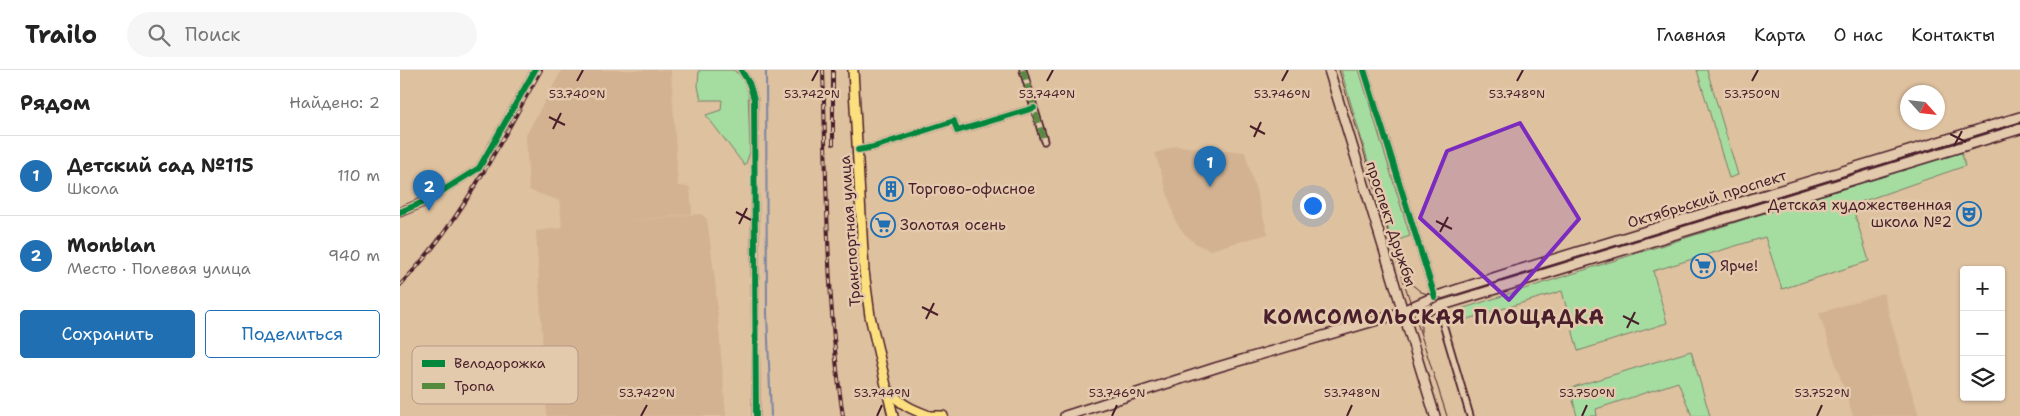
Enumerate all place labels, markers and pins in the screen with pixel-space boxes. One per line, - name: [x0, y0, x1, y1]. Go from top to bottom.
- pin: 1: [1194, 146, 1226, 187]
- pin: 2: [413, 170, 445, 211]
- building icon: Торгово-офисное: [878, 176, 904, 202]
- place label: Торгово-офисное: [908, 179, 1036, 199]
- place label: Детская художественная школа №2: [1768, 195, 1952, 232]
- theatre icon: Детская художественная школа №2: [1956, 201, 1982, 227]
- supermarket icon: Золотая осень: [870, 212, 896, 238]
- place label: Золотая осень: [900, 215, 1006, 235]
- supermarket icon: Ярче!: [1690, 253, 1716, 279]
- place label: Ярче!: [1720, 256, 1758, 276]

